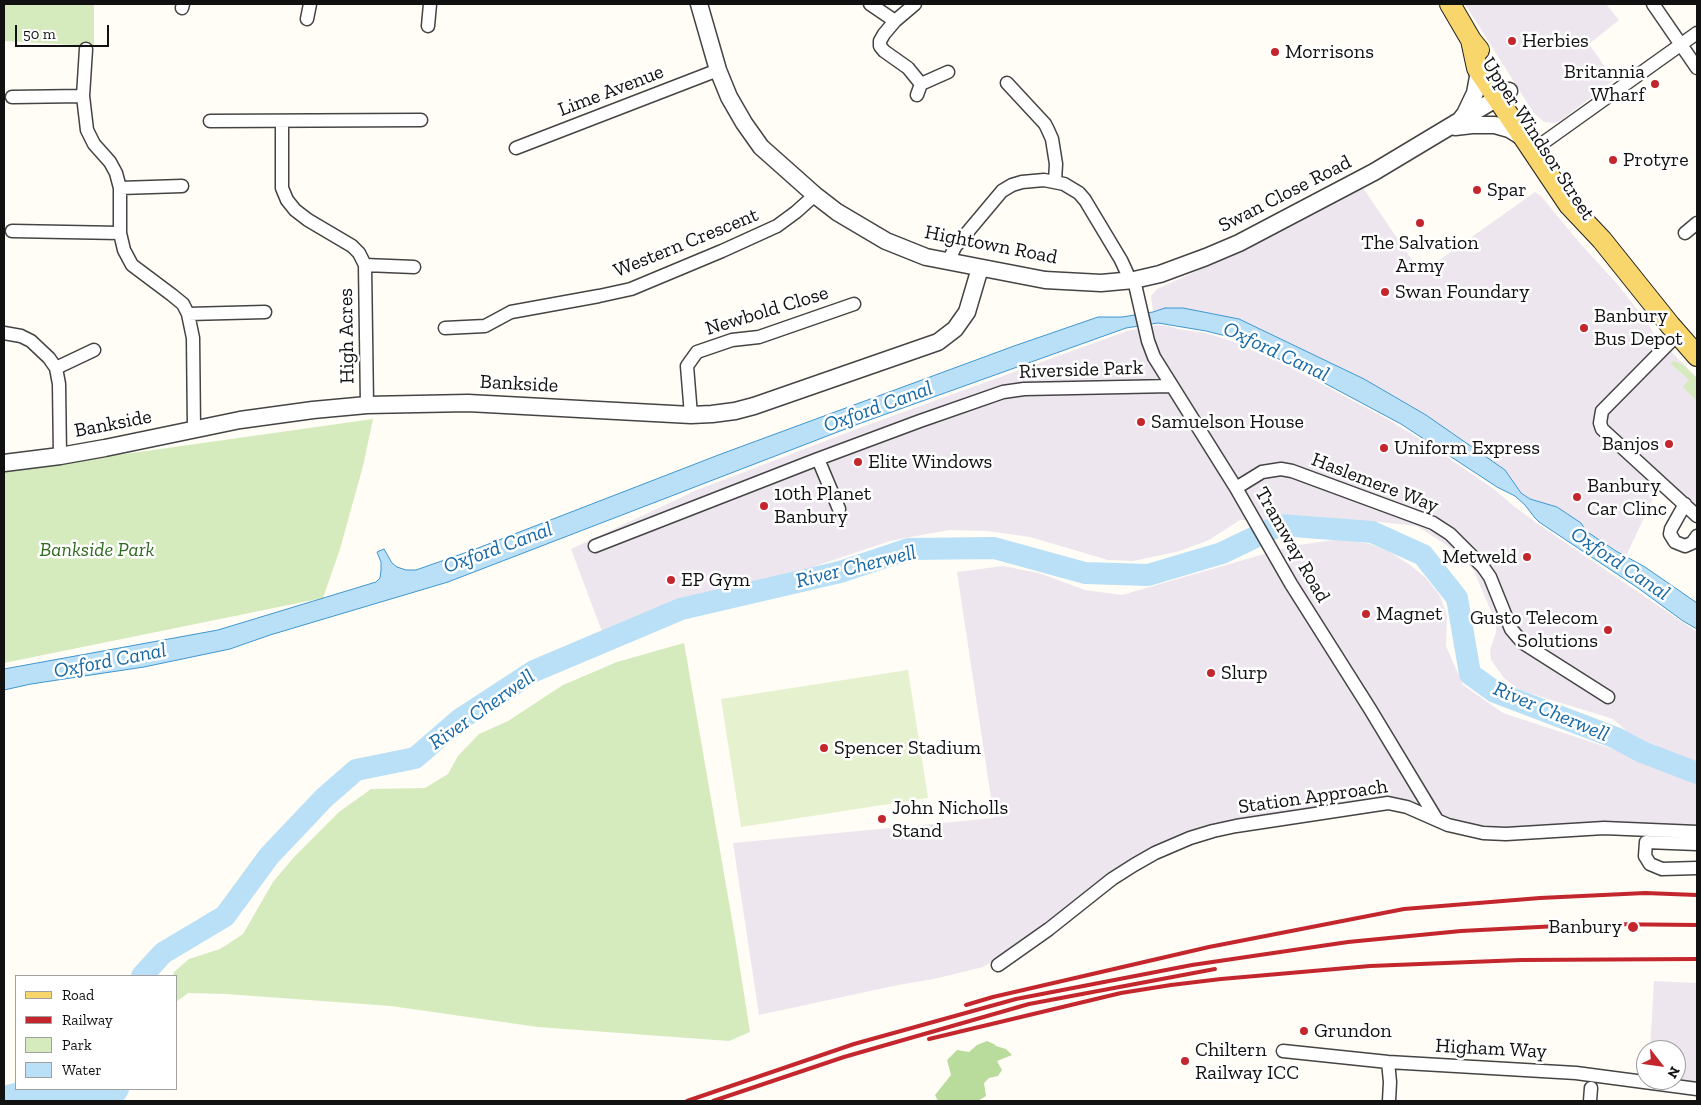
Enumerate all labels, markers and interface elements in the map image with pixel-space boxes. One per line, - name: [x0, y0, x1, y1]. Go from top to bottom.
- scale bar: [18, 15, 111, 47]
- text: 50 m: [23, 25, 56, 43]
- place label: Herbies: [1522, 29, 1589, 53]
- marker: Herbies: [1506, 35, 1518, 47]
- place label: Morrisons: [1285, 40, 1374, 64]
- marker: Morrisons: [1269, 46, 1281, 58]
- street label: Upper Windsor Street: [1476, 53, 1600, 225]
- street label: Lime Avenue: [555, 60, 667, 122]
- place label: Britannia Wharf: [1564, 60, 1645, 107]
- marker: Britannia Wharf: [1649, 78, 1661, 90]
- place label: Protyre: [1623, 148, 1689, 172]
- street label: Swan Close Road: [1215, 150, 1355, 238]
- marker: Protyre: [1607, 154, 1619, 166]
- place label: Spar: [1487, 178, 1527, 202]
- marker: Spar: [1471, 184, 1483, 196]
- street label: Western Crescent: [610, 203, 762, 283]
- marker: The Salvation Army: [1414, 217, 1426, 229]
- street label: Hightown Road: [923, 220, 1059, 270]
- place label: The Salvation Army: [1361, 231, 1479, 278]
- place label: Swan Foundary: [1395, 280, 1529, 304]
- street label: Newbold Close: [703, 281, 831, 341]
- marker: Swan Foundary: [1379, 286, 1391, 298]
- street label: High Acres: [334, 288, 360, 384]
- place label: Banbury Bus Depot: [1594, 304, 1683, 351]
- water label: Oxford Canal: [1219, 316, 1333, 388]
- marker: Banbury Bus Depot: [1578, 322, 1590, 334]
- street label: Riverside Park: [1018, 356, 1144, 384]
- street label: Bankside: [479, 370, 559, 398]
- water label: Oxford Canal: [820, 376, 936, 438]
- street label: Bankside: [72, 405, 154, 443]
- place label: Samuelson House: [1151, 410, 1304, 434]
- marker: Samuelson House: [1135, 416, 1147, 428]
- place label: Banjos: [1602, 432, 1659, 456]
- place label: Uniform Express: [1394, 436, 1540, 460]
- marker: Banjos: [1663, 438, 1675, 450]
- marker: Uniform Express: [1378, 442, 1390, 454]
- street label: Haslemere Way: [1308, 448, 1442, 518]
- place label: Elite Windows: [868, 450, 992, 474]
- marker: Elite Windows: [852, 456, 864, 468]
- place label: Banbury Car Clinc: [1587, 474, 1667, 521]
- place label: 10th Planet Banbury: [774, 482, 871, 529]
- street label: Tramway Road: [1249, 483, 1335, 607]
- marker: Banbury Car Clinc: [1571, 491, 1583, 503]
- marker: 10th Planet Banbury: [758, 500, 770, 512]
- water label: Oxford Canal: [440, 517, 556, 579]
- water label: Oxford Canal: [1566, 522, 1674, 606]
- park label: Bankside Park: [40, 538, 154, 562]
- water label: River Cherwell: [793, 540, 919, 594]
- place label: Metweld: [1442, 545, 1517, 569]
- marker: Metweld: [1521, 551, 1533, 563]
- place label: EP Gym: [681, 568, 750, 592]
- marker: EP Gym: [665, 574, 677, 586]
- place label: Magnet: [1376, 602, 1442, 626]
- place label: Gusto Telecom Solutions: [1470, 606, 1598, 653]
- marker: Magnet: [1360, 608, 1372, 620]
- marker: Gusto Telecom Solutions: [1602, 624, 1614, 636]
- water label: Oxford Canal: [52, 638, 168, 684]
- place label: Slurp: [1221, 661, 1268, 685]
- water label: River Cherwell: [424, 664, 540, 756]
- marker: Slurp: [1205, 667, 1217, 679]
- water label: River Cherwell: [1489, 676, 1613, 748]
- place label: Spencer Stadium: [834, 736, 981, 760]
- marker: Spencer Stadium: [818, 742, 830, 754]
- street label: Station Approach: [1237, 775, 1389, 819]
- place label: John Nicholls Stand: [892, 796, 1008, 843]
- marker: John Nicholls Stand: [876, 813, 888, 825]
- place label: Banbury: [1548, 915, 1622, 939]
- marker: Banbury: [1626, 920, 1640, 934]
- legend: [15, 975, 178, 1090]
- text: Road: [62, 986, 94, 1004]
- text: Railway: [62, 1011, 113, 1029]
- place label: Grundon: [1314, 1019, 1392, 1043]
- marker: Grundon: [1298, 1025, 1310, 1037]
- street label: Higham Way: [1435, 1034, 1547, 1064]
- text: Park: [62, 1036, 92, 1054]
- place label: Chiltern Railway ICC: [1195, 1038, 1299, 1085]
- north arrow: [1636, 1040, 1686, 1090]
- marker: Chiltern Railway ICC: [1179, 1055, 1191, 1067]
- text: Water: [62, 1061, 102, 1079]
- text: N: [1664, 1063, 1684, 1081]

